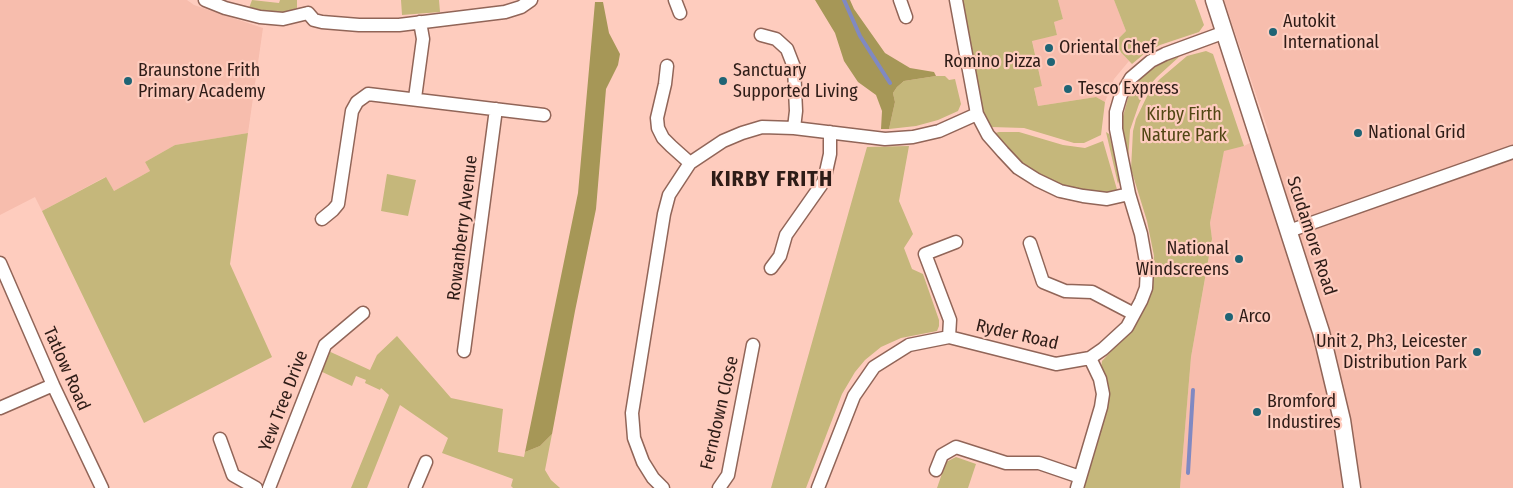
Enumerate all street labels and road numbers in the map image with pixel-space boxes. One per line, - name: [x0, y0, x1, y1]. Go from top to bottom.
- street label: Rowanberry Avenue: [443, 154, 483, 302]
- street label: Scudamore Road: [1282, 174, 1340, 298]
- street label: Ryder Road: [974, 315, 1060, 355]
- street label: Tatlow Road: [38, 324, 94, 414]
- street label: Yew Tree Drive: [255, 347, 313, 455]
- street label: Ferndown Close: [696, 354, 744, 472]

